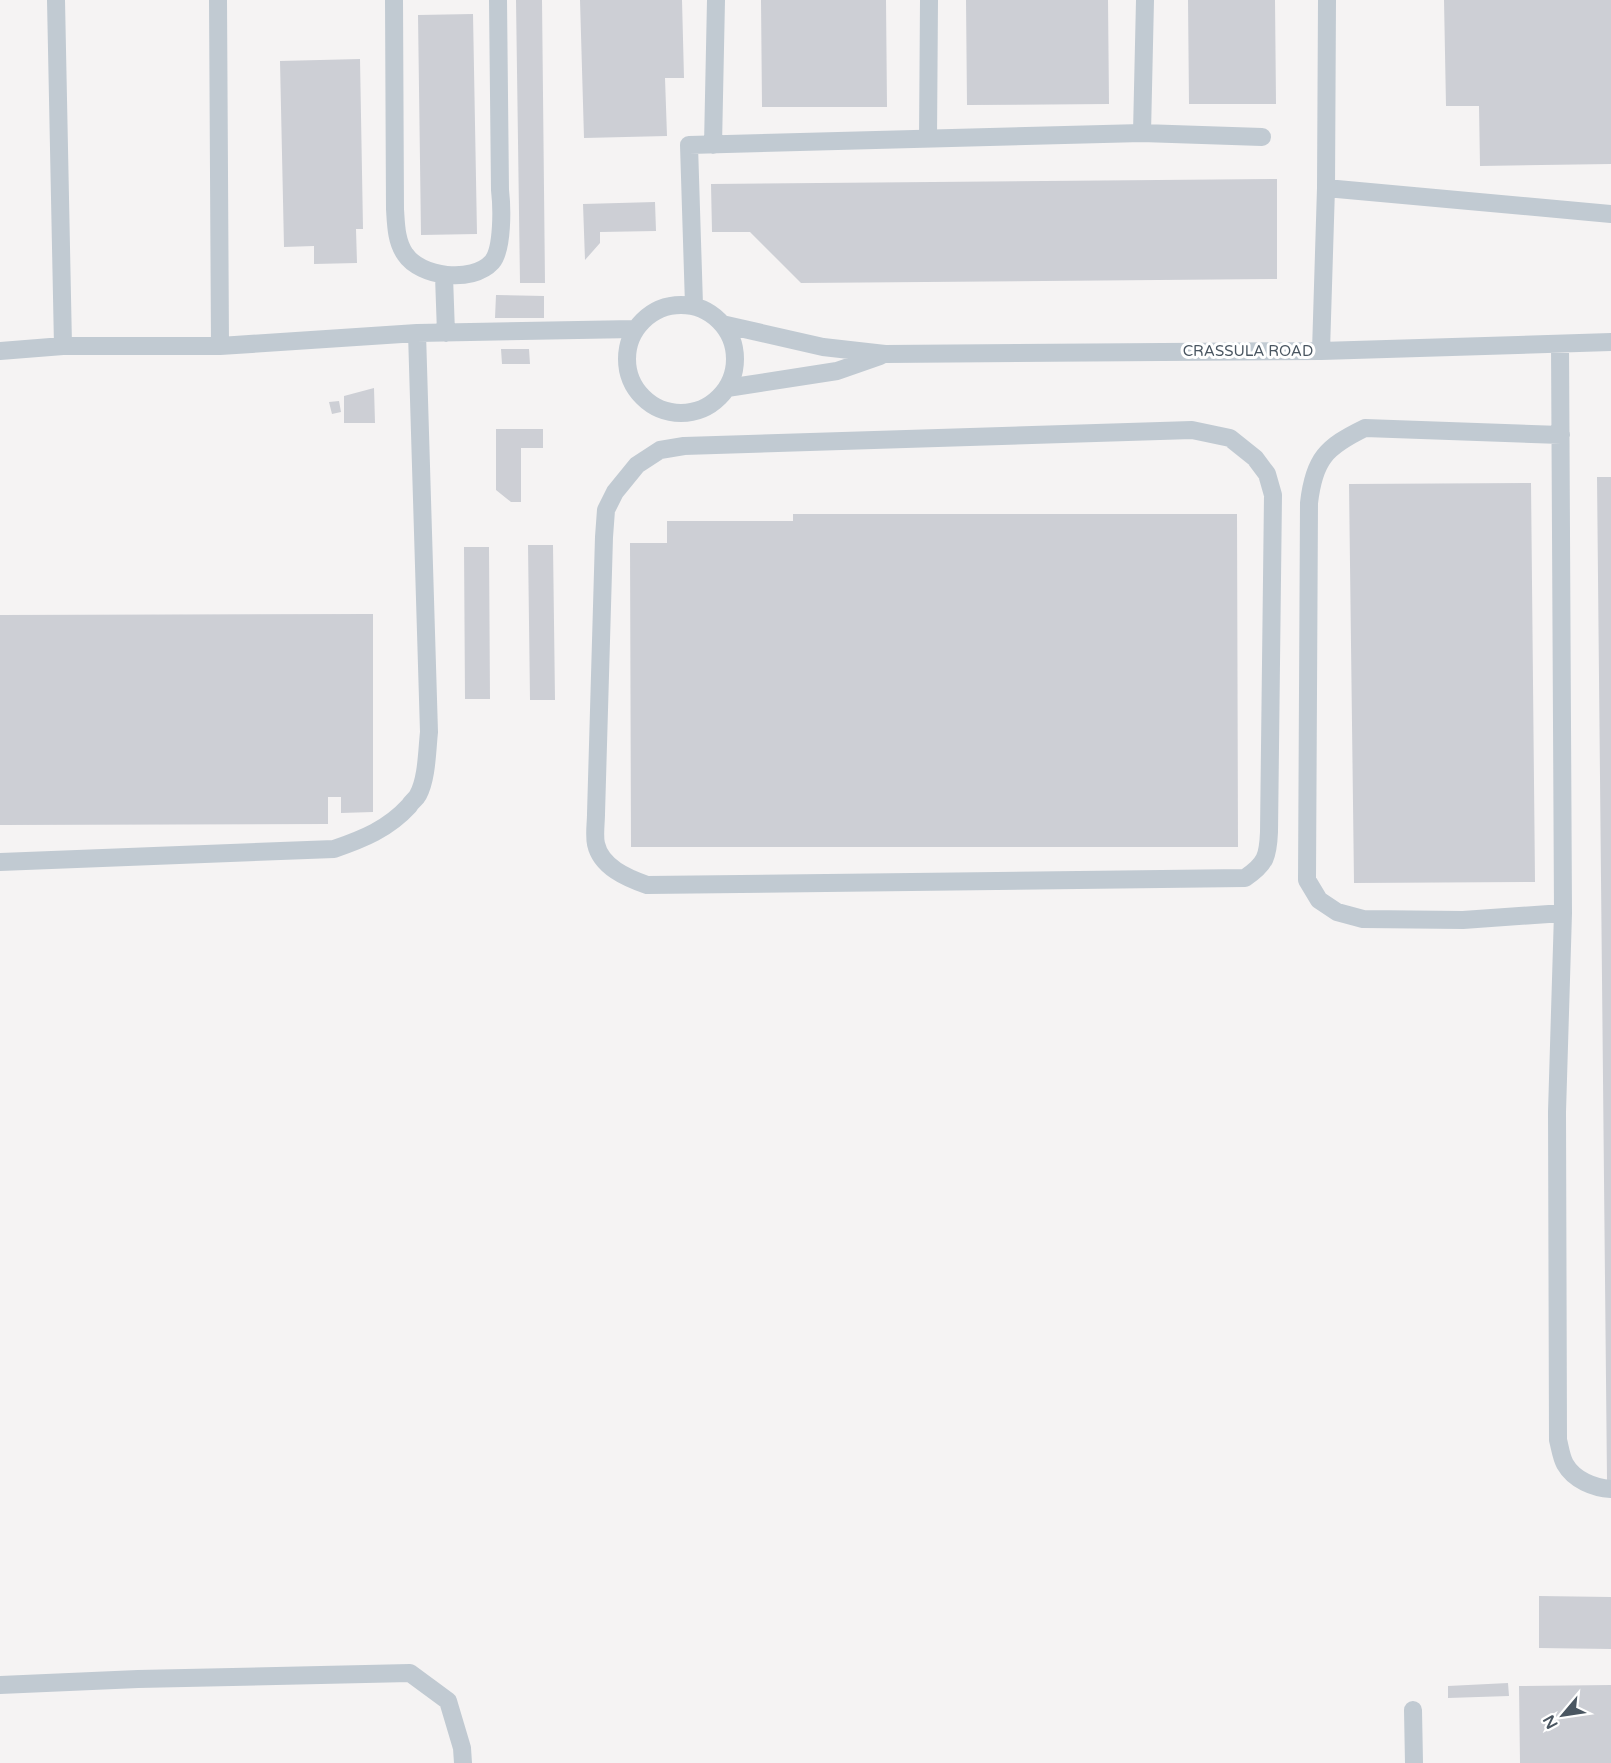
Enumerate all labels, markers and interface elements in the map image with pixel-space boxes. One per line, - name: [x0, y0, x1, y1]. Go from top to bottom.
- street label: CRASSULA ROAD: [1183, 342, 1313, 360]
- north arrow: [1533, 1685, 1593, 1745]
- text: N: [1539, 1711, 1563, 1732]

